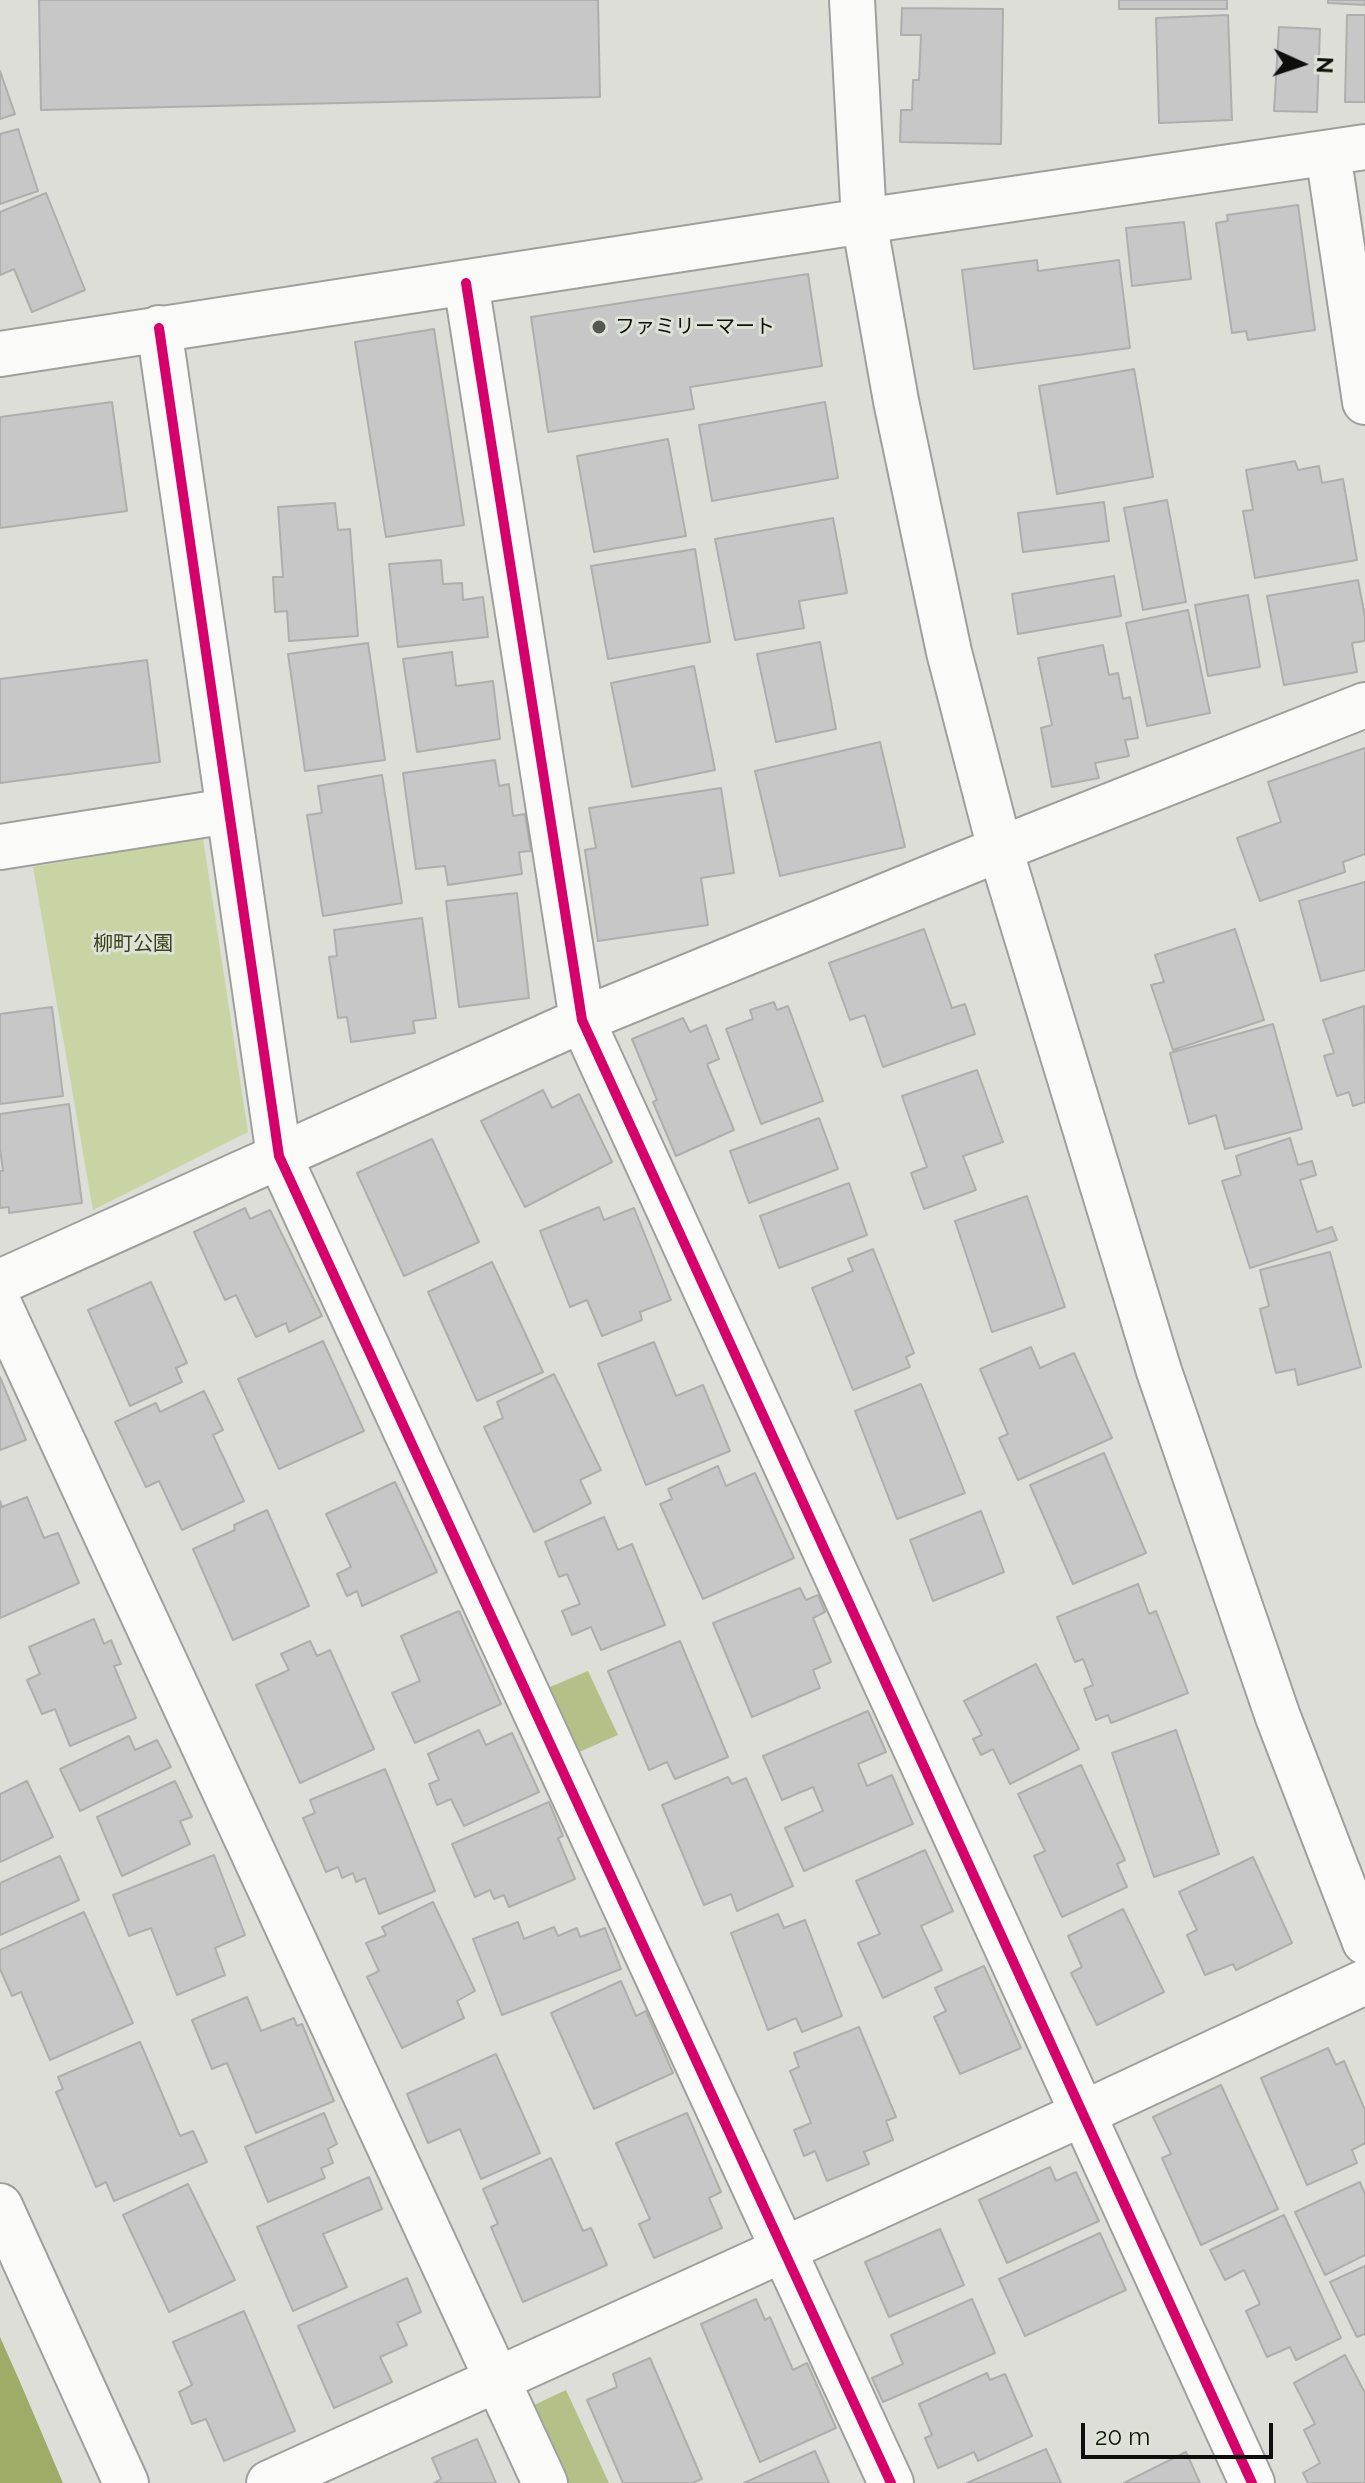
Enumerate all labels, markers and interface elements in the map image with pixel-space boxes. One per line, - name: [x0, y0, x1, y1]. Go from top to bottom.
- north arrow: [1261, 24, 1341, 104]
- text: N: [1312, 56, 1338, 74]
- place label: ファミリーマート: [615, 315, 775, 339]
- marker: ファミリーマート: [590, 318, 608, 336]
- park label: 柳町公園: [93, 932, 173, 956]
- scale bar: [1085, 2407, 1277, 2457]
- text: 20 m: [1095, 2422, 1150, 2451]

